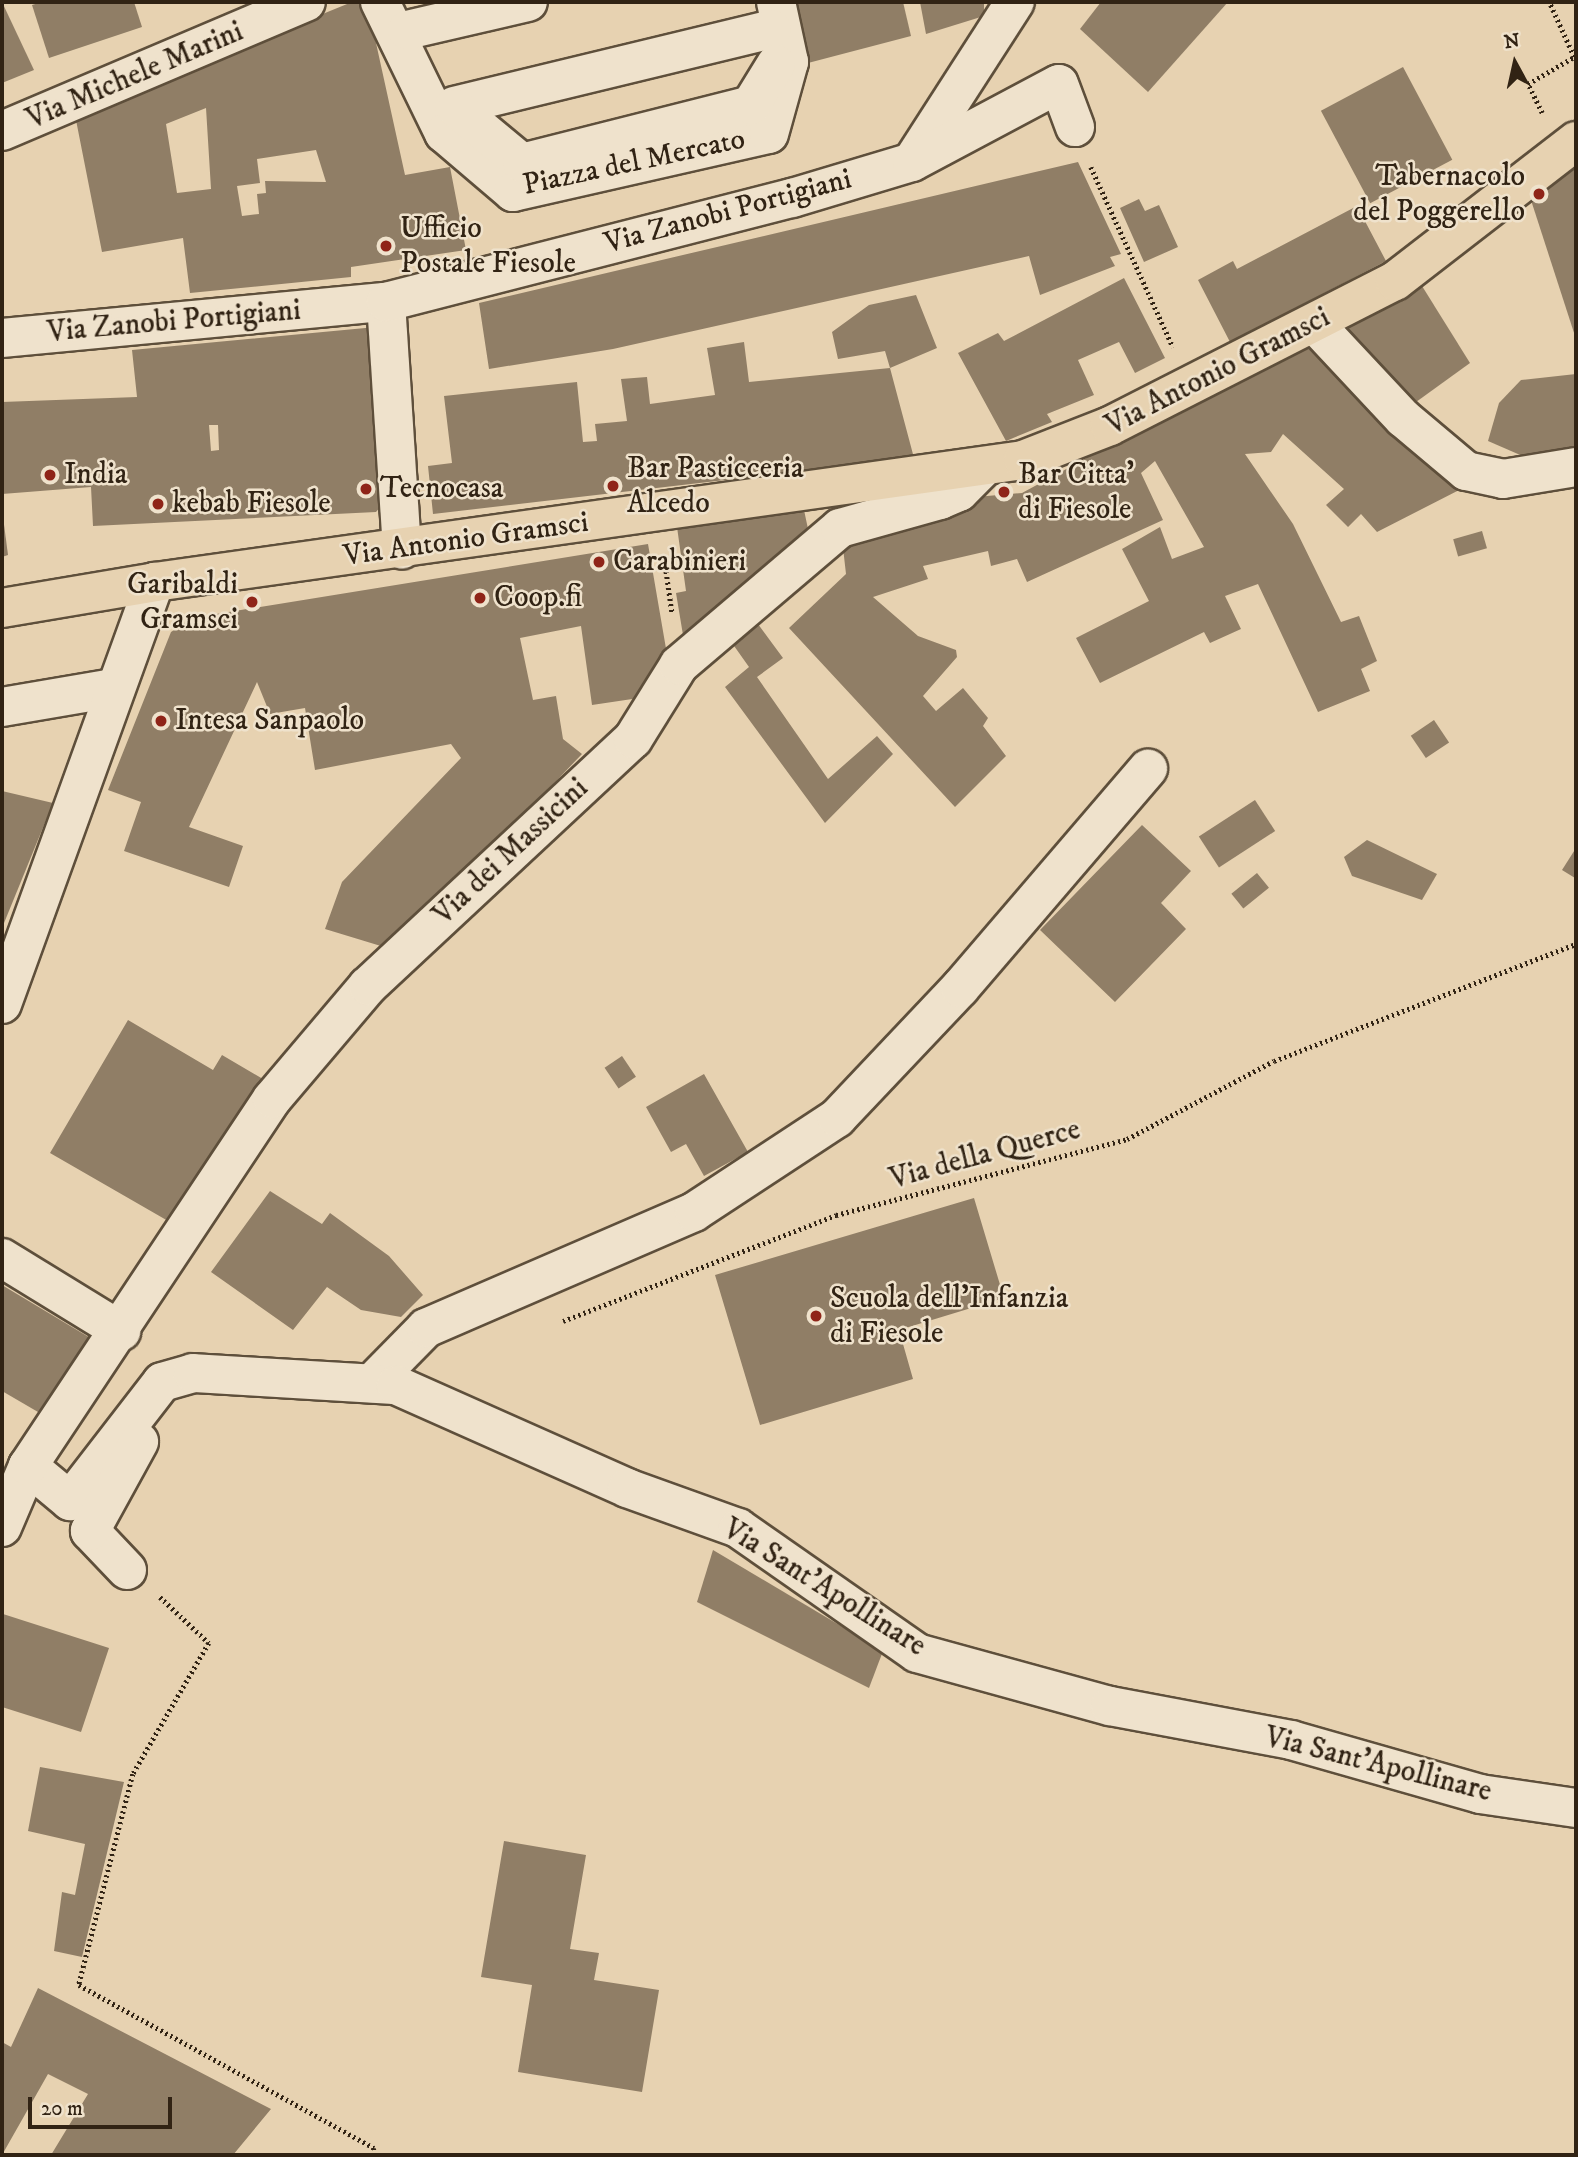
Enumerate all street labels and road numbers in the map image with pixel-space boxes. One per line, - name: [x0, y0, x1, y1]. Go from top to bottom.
- street label: Via Michele Marini: [21, 14, 249, 138]
- street label: Piazza del Mercato: [520, 122, 748, 204]
- street label: Via Zanobi Portigiani: [600, 162, 856, 262]
- street label: Via Zanobi Portigiani: [46, 293, 302, 351]
- street label: Via Antonio Gramsci: [1100, 300, 1336, 444]
- street label: Via Antonio Gramsci: [341, 505, 591, 575]
- street label: Via dei Massicini: [426, 771, 596, 933]
- street label: Via della Querce: [886, 1112, 1084, 1198]
- street label: Via Sant'Apollinare: [716, 1511, 932, 1665]
- street label: Via Sant'Apollinare: [1261, 1719, 1495, 1811]

